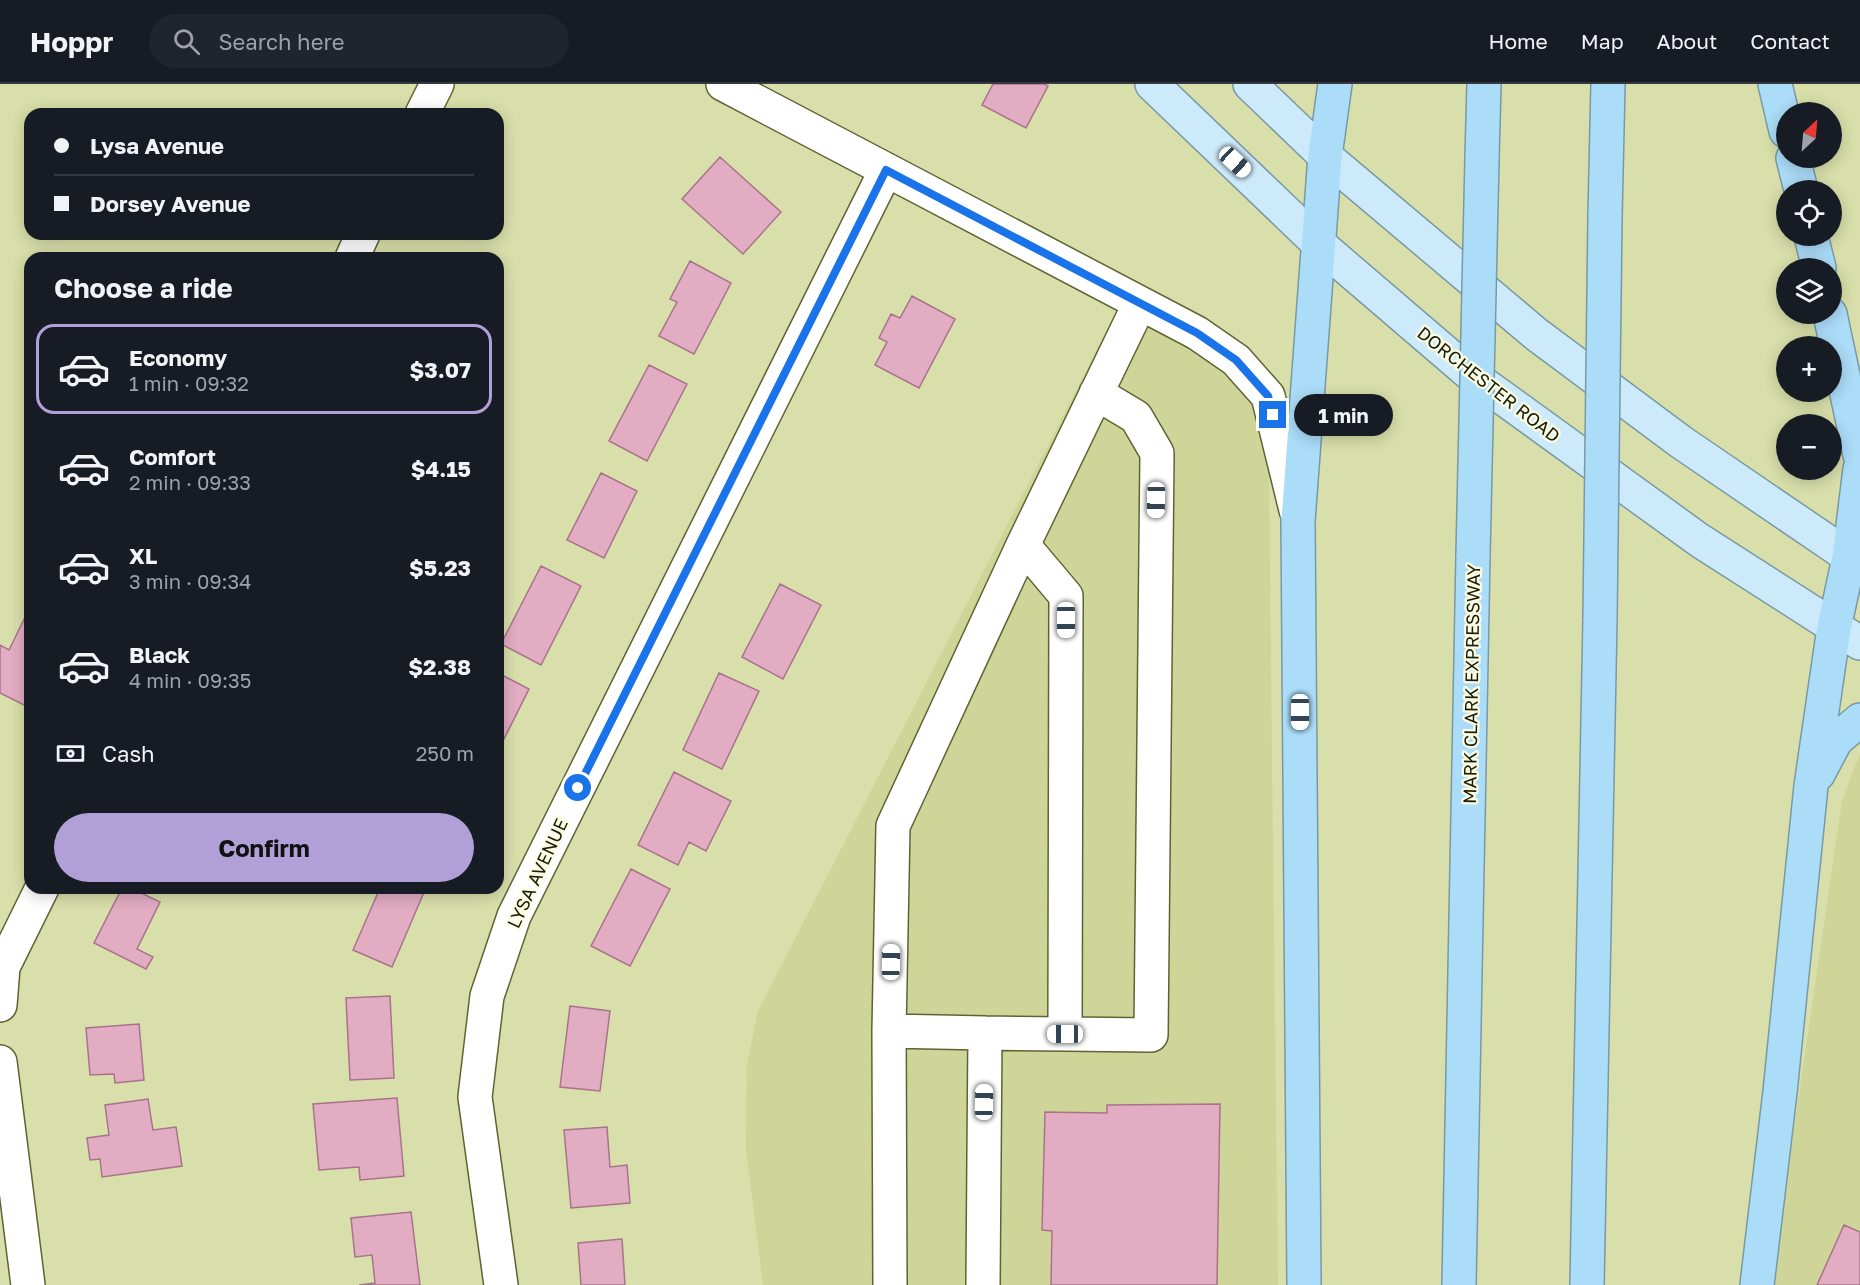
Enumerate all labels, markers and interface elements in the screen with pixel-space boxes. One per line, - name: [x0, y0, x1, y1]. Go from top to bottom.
- search box: [149, 14, 569, 68]
- text: Hoppr: [30, 25, 113, 58]
- icon: search: [170, 25, 203, 58]
- text: Search here: [218, 28, 345, 55]
- text: Home: [1488, 28, 1548, 54]
- text: Map: [1581, 28, 1624, 54]
- text: About: [1657, 28, 1717, 54]
- text: Contact: [1750, 28, 1830, 54]
- north arrow: [1776, 102, 1842, 168]
- map controls: [1776, 102, 1842, 480]
- text: Lysa Avenue: [90, 132, 224, 159]
- car: [1216, 143, 1254, 181]
- button: locate: [1776, 180, 1842, 246]
- text: Dorsey Avenue: [90, 190, 251, 217]
- button: layers: [1776, 258, 1842, 324]
- text: Choose a ride: [54, 272, 233, 304]
- street label: DORCHESTER ROAD: [1413, 321, 1565, 447]
- button: +: [1776, 336, 1842, 402]
- icon: car: [57, 342, 111, 396]
- text: Economy: [129, 344, 227, 371]
- text: $3.07: [410, 356, 471, 383]
- text: 1 min · 09:32: [129, 371, 249, 395]
- callout: 1 min: [1294, 394, 1393, 436]
- route end: [1259, 401, 1286, 428]
- text: 1 min: [1318, 403, 1369, 427]
- button: −: [1776, 414, 1842, 480]
- icon: car: [57, 441, 111, 495]
- text: Comfort: [129, 443, 216, 470]
- text: $4.15: [411, 455, 471, 482]
- text: 2 min · 09:33: [129, 470, 251, 494]
- car: [1147, 482, 1165, 518]
- icon: car: [57, 540, 111, 594]
- text: XL: [129, 542, 157, 569]
- text: $5.23: [409, 554, 471, 581]
- street label: MARK CLARK EXPRESSWAY: [1458, 564, 1484, 804]
- text: 3 min · 09:34: [129, 569, 251, 593]
- car: [1057, 602, 1075, 638]
- icon: car: [57, 639, 111, 693]
- text: Black: [129, 641, 190, 668]
- text: $2.38: [408, 653, 471, 680]
- text: 4 min · 09:35: [129, 668, 251, 692]
- car: [1291, 694, 1309, 730]
- icon: cash: [54, 737, 87, 770]
- text: Cash: [102, 740, 155, 767]
- text: 250 m: [416, 741, 474, 765]
- route start: [564, 774, 591, 801]
- button: Confirm: [54, 813, 474, 882]
- street label: LYSA AVENUE: [502, 815, 572, 931]
- car: [882, 944, 900, 980]
- car: [1047, 1025, 1083, 1043]
- car: [975, 1084, 993, 1120]

